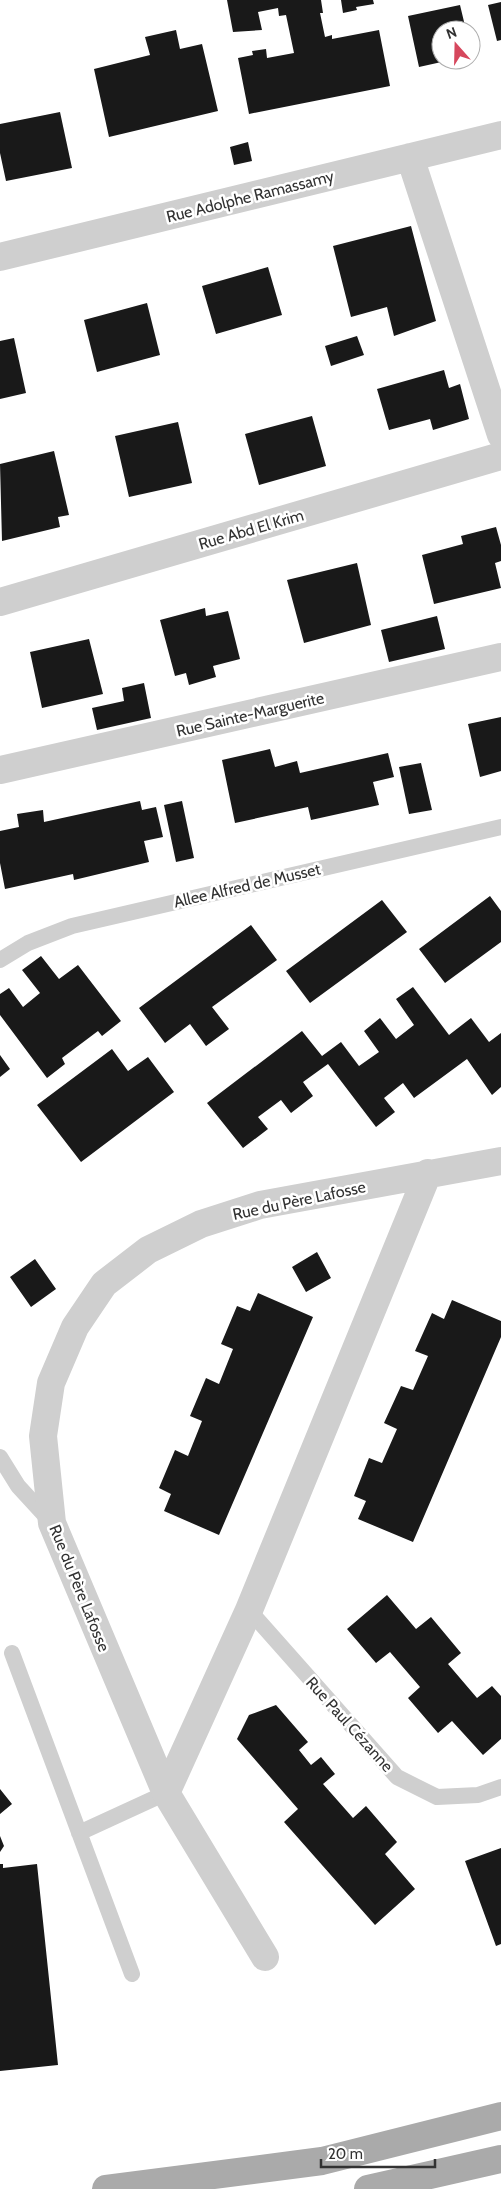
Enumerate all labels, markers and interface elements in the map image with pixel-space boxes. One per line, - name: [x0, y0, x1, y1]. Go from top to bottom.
- north arrow: [431, 20, 481, 70]
- text: N: [444, 23, 459, 43]
- street label: Rue Adolphe Ramassamy: [164, 166, 336, 226]
- street label: Rue Abd El Krim: [196, 505, 306, 554]
- street label: Rue Sainte-Marguerite: [174, 688, 326, 741]
- street label: Allee Alfred de Musset: [172, 859, 323, 912]
- street label: Rue du Père Lafosse: [231, 1177, 367, 1224]
- street label: Rue du Père Lafosse: [45, 1522, 114, 1654]
- street label: Rue Paul Cézanne: [302, 1673, 397, 1776]
- scale bar: [321, 2136, 435, 2168]
- text: 20 m: [328, 2145, 363, 2163]

